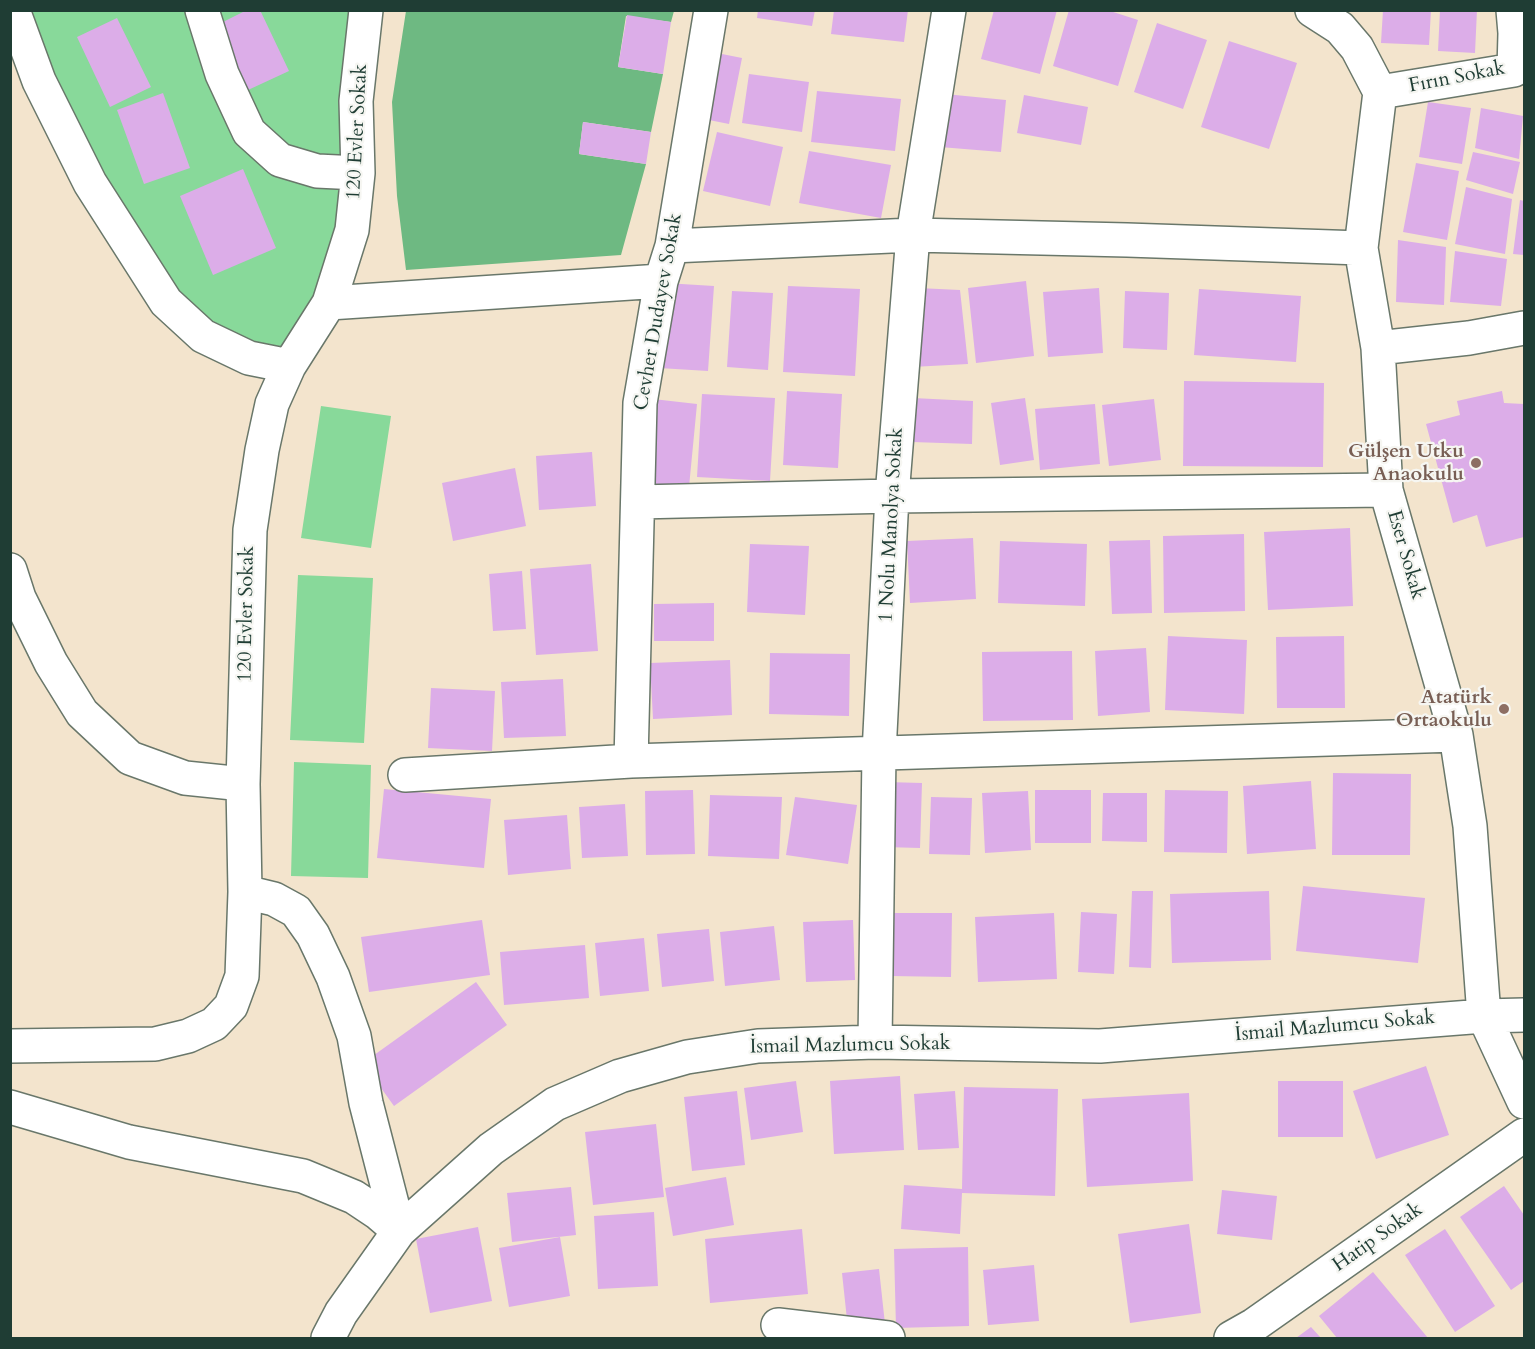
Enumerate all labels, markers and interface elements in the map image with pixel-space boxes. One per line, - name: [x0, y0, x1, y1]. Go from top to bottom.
- street label: Fırın Sokak: [1407, 57, 1507, 99]
- street label: 120 Evler Sokak: [342, 63, 374, 201]
- street label: Cevher Dudayev Sokak: [630, 212, 688, 412]
- street label: 1 Nolu Manolya Sokak: [875, 427, 909, 623]
- place label: Gülşen Utku Anaokulu: [1348, 440, 1464, 487]
- marker: Gülşen Utku Anaokulu: [1469, 456, 1483, 470]
- street label: Eser Sokak: [1381, 508, 1429, 602]
- street label: 120 Evler Sokak: [234, 546, 260, 682]
- place label: Atatürk Ortaokulu: [1396, 686, 1492, 733]
- marker: Atatürk Ortaokulu: [1497, 702, 1511, 716]
- street label: İsmail Mazlumcu Sokak: [1234, 1006, 1436, 1048]
- street label: İsmail Mazlumcu Sokak: [749, 1032, 951, 1060]
- street label: Hatip Sokak: [1328, 1198, 1428, 1278]

